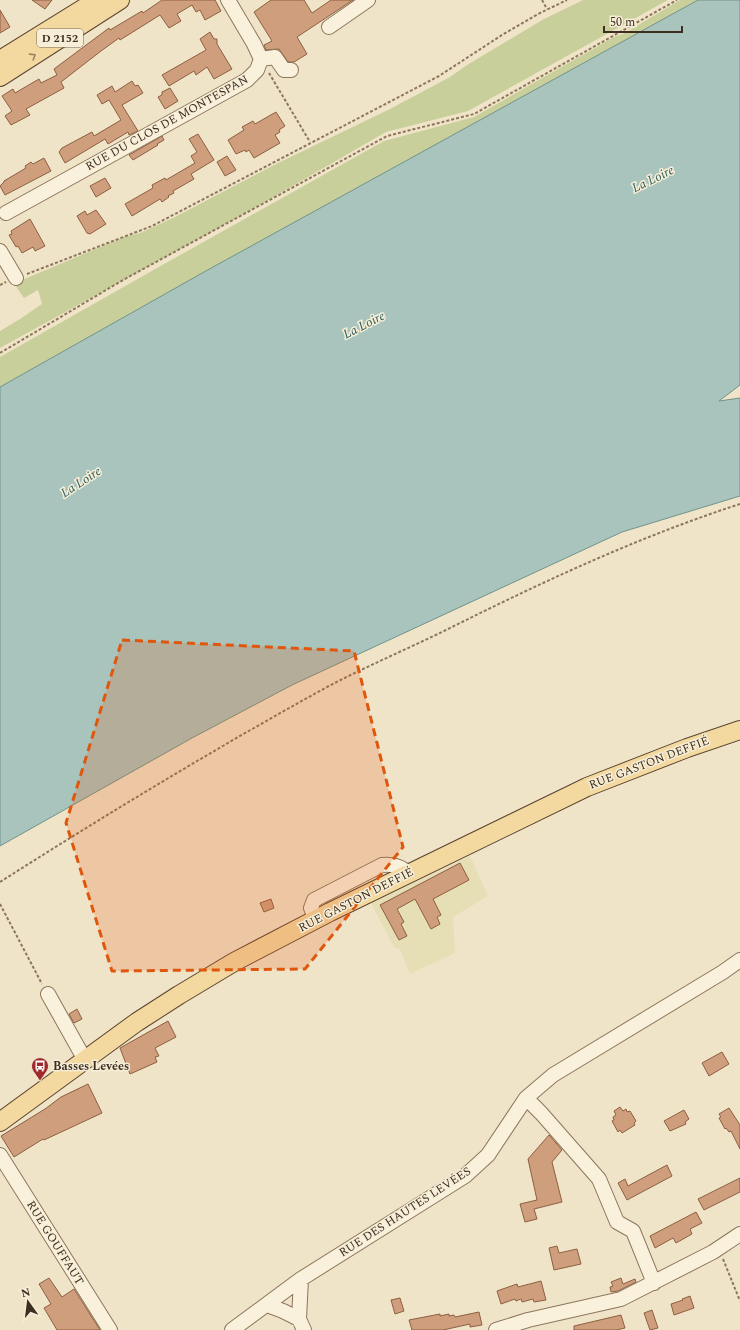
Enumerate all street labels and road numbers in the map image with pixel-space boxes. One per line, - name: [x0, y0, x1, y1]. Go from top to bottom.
- road number: D 2152: [37, 29, 83, 47]
- street label: RUE DU CLOS DE MONTESPAN: [82, 70, 252, 176]
- street label: RUE GASTON DEFFIÉ: [586, 731, 712, 795]
- street label: RUE GASTON DEFFIÉ: [295, 863, 417, 937]
- street label: RUE DES HAUTES LEVÉES: [335, 1162, 475, 1262]
- street label: RUE GOUFFAUT: [21, 1197, 89, 1289]

